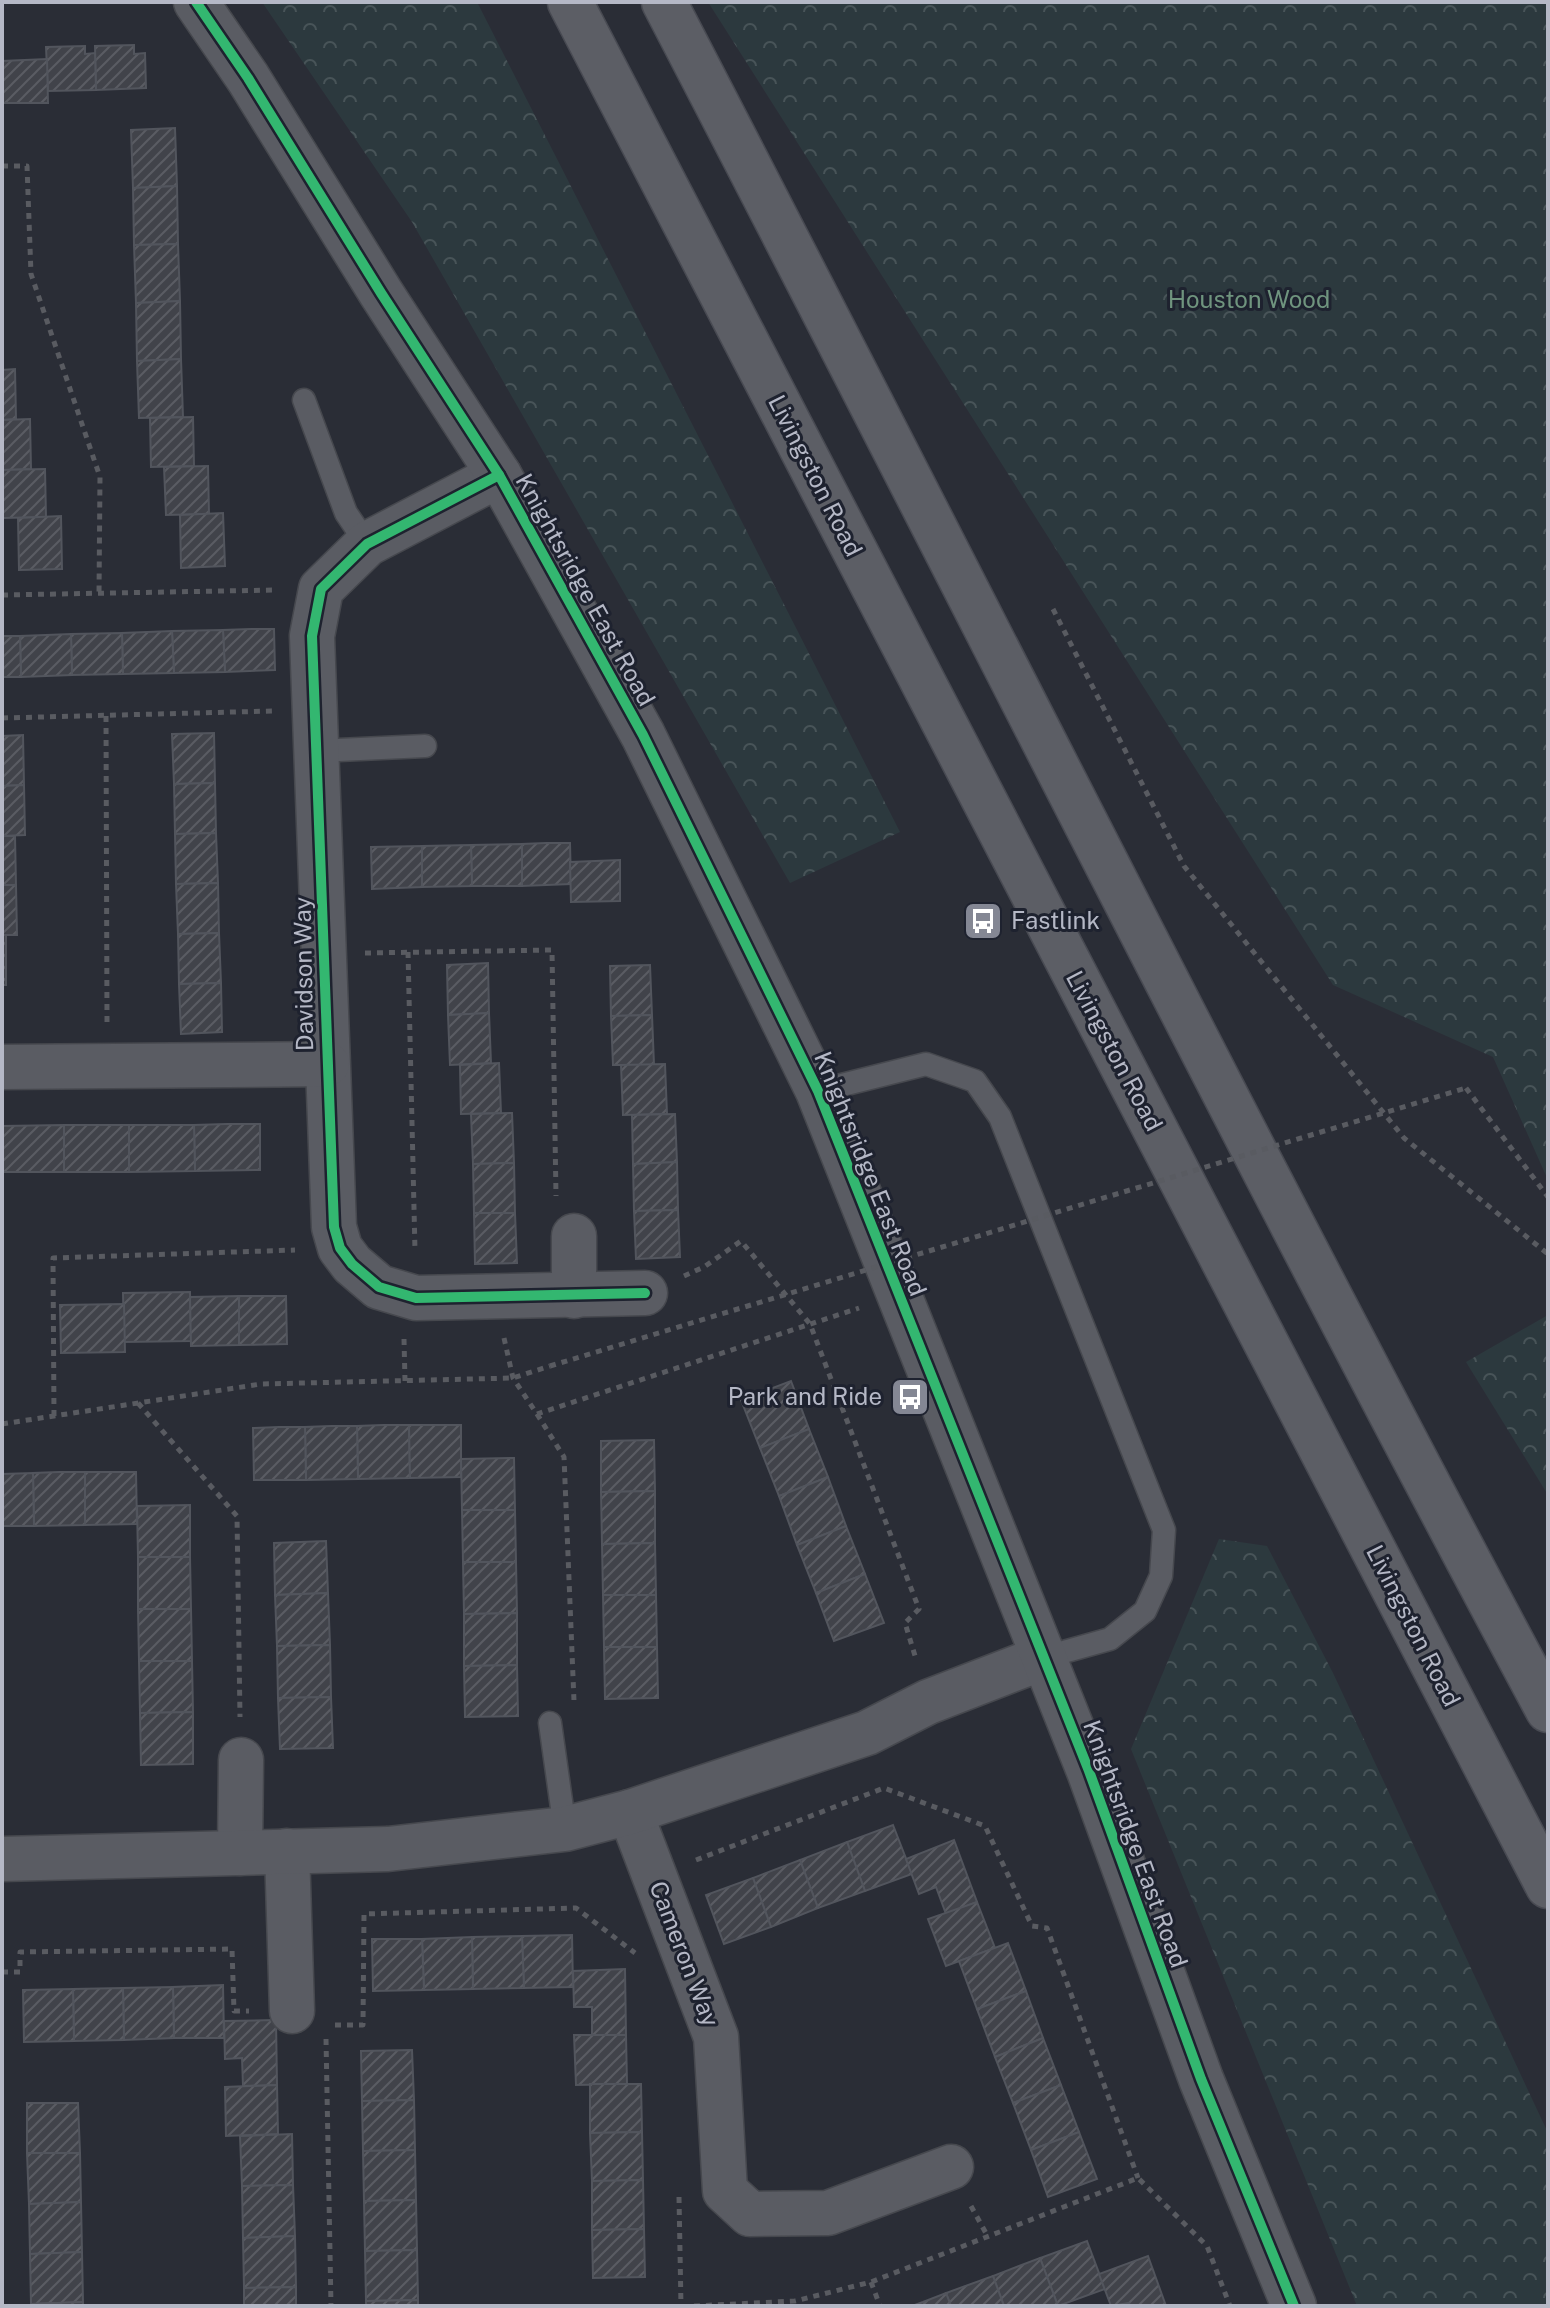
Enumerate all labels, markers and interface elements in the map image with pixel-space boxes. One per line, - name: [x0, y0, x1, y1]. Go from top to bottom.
- park label: Houston Wood: [1168, 285, 1330, 313]
- street label: Livingston Road: [763, 390, 869, 561]
- street label: Knightsridge East Road: [510, 469, 661, 710]
- street label: Davidson Way: [288, 896, 318, 1051]
- bus stop icon: Fastlink: [962, 900, 1004, 942]
- place label: Fastlink: [1011, 906, 1100, 934]
- street label: Livingston Road: [1061, 966, 1169, 1135]
- street label: Knightsridge East Road: [809, 1047, 933, 1300]
- bus stop icon: Park and Ride: [889, 1376, 931, 1418]
- place label: Park and Ride: [728, 1382, 882, 1410]
- street label: Livingston Road: [1361, 1540, 1467, 1711]
- street label: Knightsridge East Road: [1078, 1716, 1194, 1971]
- street label: Cameron Way: [644, 1877, 726, 2030]

